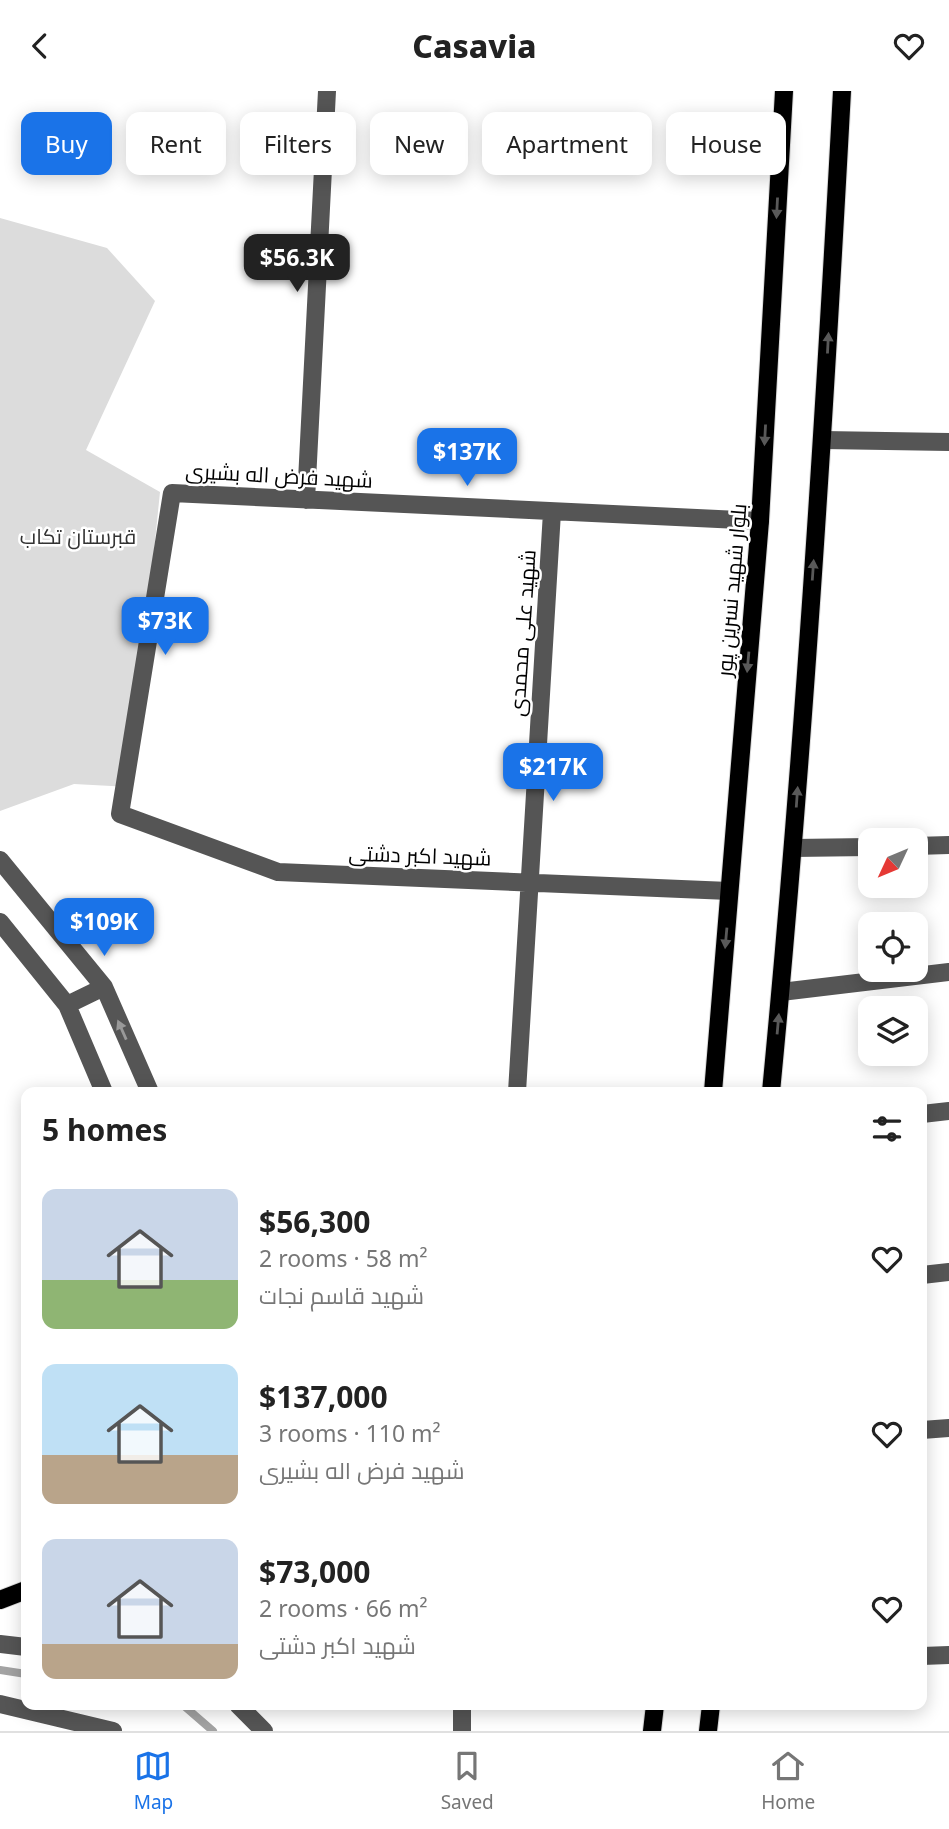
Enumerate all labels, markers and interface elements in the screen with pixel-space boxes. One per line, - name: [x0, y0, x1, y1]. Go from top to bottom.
- text: Casavia: [412, 24, 537, 67]
- icon: back: [21, 27, 59, 65]
- icon: heart: [890, 27, 928, 65]
- chip: Buy: [21, 112, 112, 175]
- chip: Rent: [126, 112, 226, 175]
- chip: Filters: [240, 112, 356, 175]
- chip: New: [370, 112, 468, 175]
- chip: Apartment: [482, 112, 652, 175]
- chip: House: [666, 112, 786, 175]
- one-way arrow: [772, 197, 783, 219]
- pin: $56.3K: [240, 235, 354, 294]
- text: $56.3K: [260, 241, 334, 273]
- one-way arrow: [823, 332, 834, 354]
- one-way arrow: [759, 424, 770, 446]
- pin: $137K: [418, 429, 516, 488]
- text: $137K: [433, 435, 501, 467]
- street label: شهید فرض اله بشیری: [185, 456, 373, 494]
- street label: بلوار شهید نسرین پور: [709, 502, 754, 679]
- park label: قبرستان تکاب: [20, 522, 136, 550]
- street label: شهید علی محمدی: [502, 549, 542, 717]
- one-way arrow: [808, 559, 819, 581]
- pin: $73K: [124, 597, 206, 657]
- text: $73K: [138, 604, 192, 636]
- one-way arrow: [742, 651, 753, 673]
- pin: $217K: [504, 743, 602, 803]
- text: $217K: [519, 750, 587, 782]
- one-way arrow: [792, 786, 803, 808]
- north arrow: [858, 828, 928, 898]
- map controls: [858, 828, 928, 1066]
- street label: شهید اکبر دشتی: [348, 839, 492, 871]
- pin: $109K: [55, 899, 153, 958]
- text: $109K: [70, 905, 138, 937]
- button: locate: [858, 912, 928, 982]
- one-way arrow: [720, 927, 731, 949]
- button: layers: [858, 996, 928, 1066]
- one-way arrow: [773, 1013, 784, 1035]
- one-way arrow: [116, 1019, 127, 1040]
- text: 5 homes: [42, 1109, 167, 1150]
- icon: filters: [868, 1110, 906, 1148]
- text: $56,300: [259, 1201, 371, 1242]
- icon: home: [98, 1217, 182, 1301]
- icon: heart: [868, 1240, 906, 1278]
- text: 2 rooms · 58 m²: [259, 1242, 428, 1274]
- text: شهید قاسم نجات: [259, 1279, 424, 1311]
- text: $137,000: [259, 1376, 388, 1417]
- icon: home: [98, 1392, 182, 1476]
- icon: heart: [868, 1415, 906, 1453]
- text: 3 rooms · 110 m²: [259, 1417, 441, 1449]
- text: شهید فرض اله بشیری: [259, 1454, 464, 1486]
- text: $73,000: [259, 1551, 371, 1592]
- icon: home: [98, 1567, 182, 1651]
- icon: heart: [868, 1590, 906, 1628]
- text: 2 rooms · 66 m²: [259, 1592, 428, 1624]
- text: شهید اکبر دشتی: [259, 1629, 416, 1661]
- tab: Map: [134, 1747, 173, 1815]
- tab: Saved: [441, 1747, 494, 1815]
- tab: Home: [761, 1747, 815, 1815]

